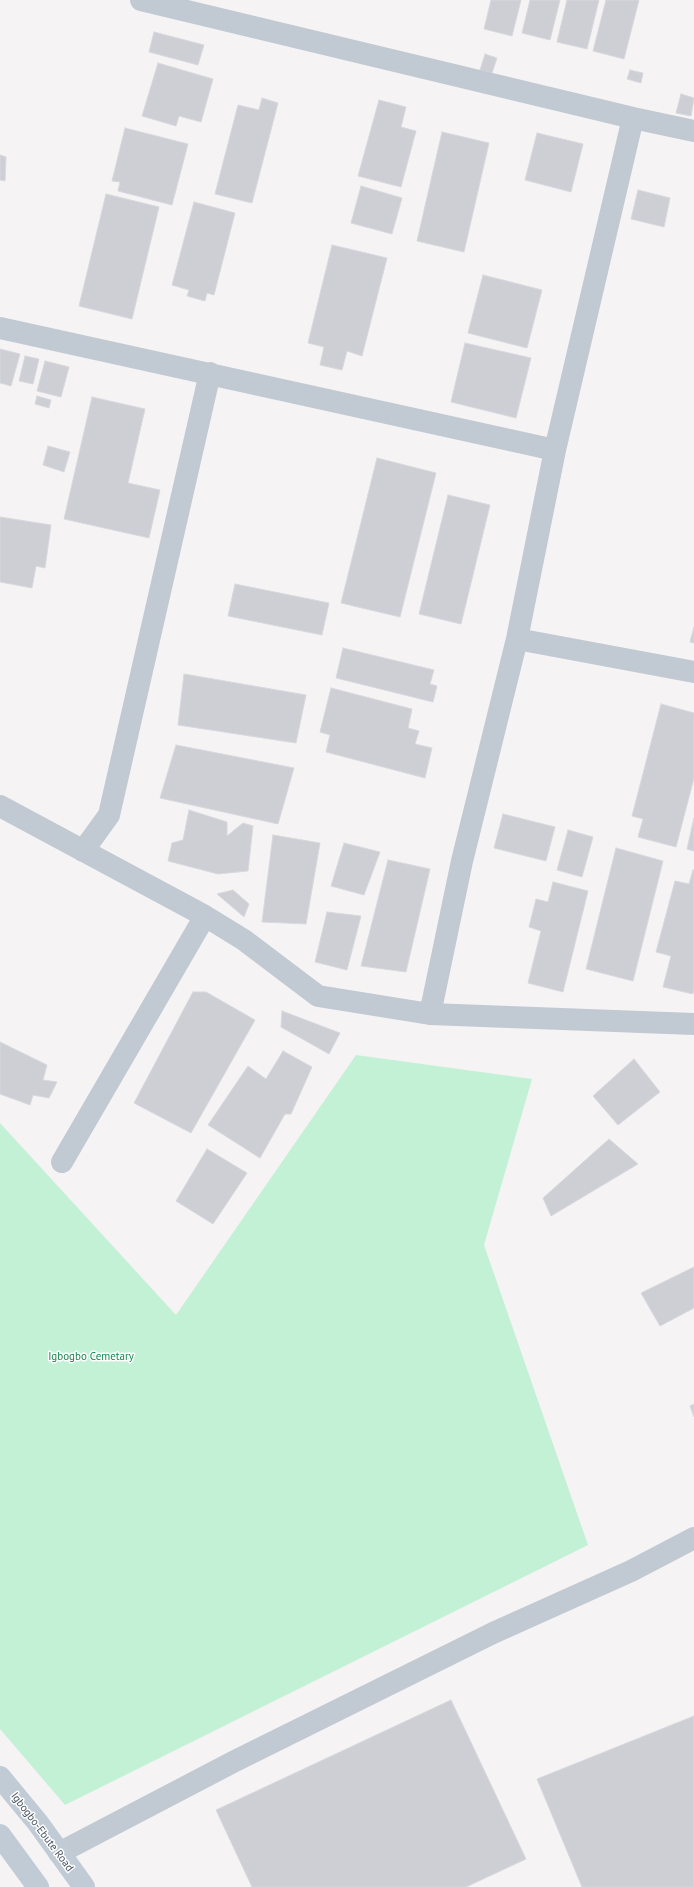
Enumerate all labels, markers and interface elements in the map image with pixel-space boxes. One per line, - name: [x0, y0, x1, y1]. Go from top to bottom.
- park label: Igbogbo Cemetary: [48, 1350, 134, 1364]
- street label: Igbogbo-Ebute Road: [8, 1790, 76, 1874]

